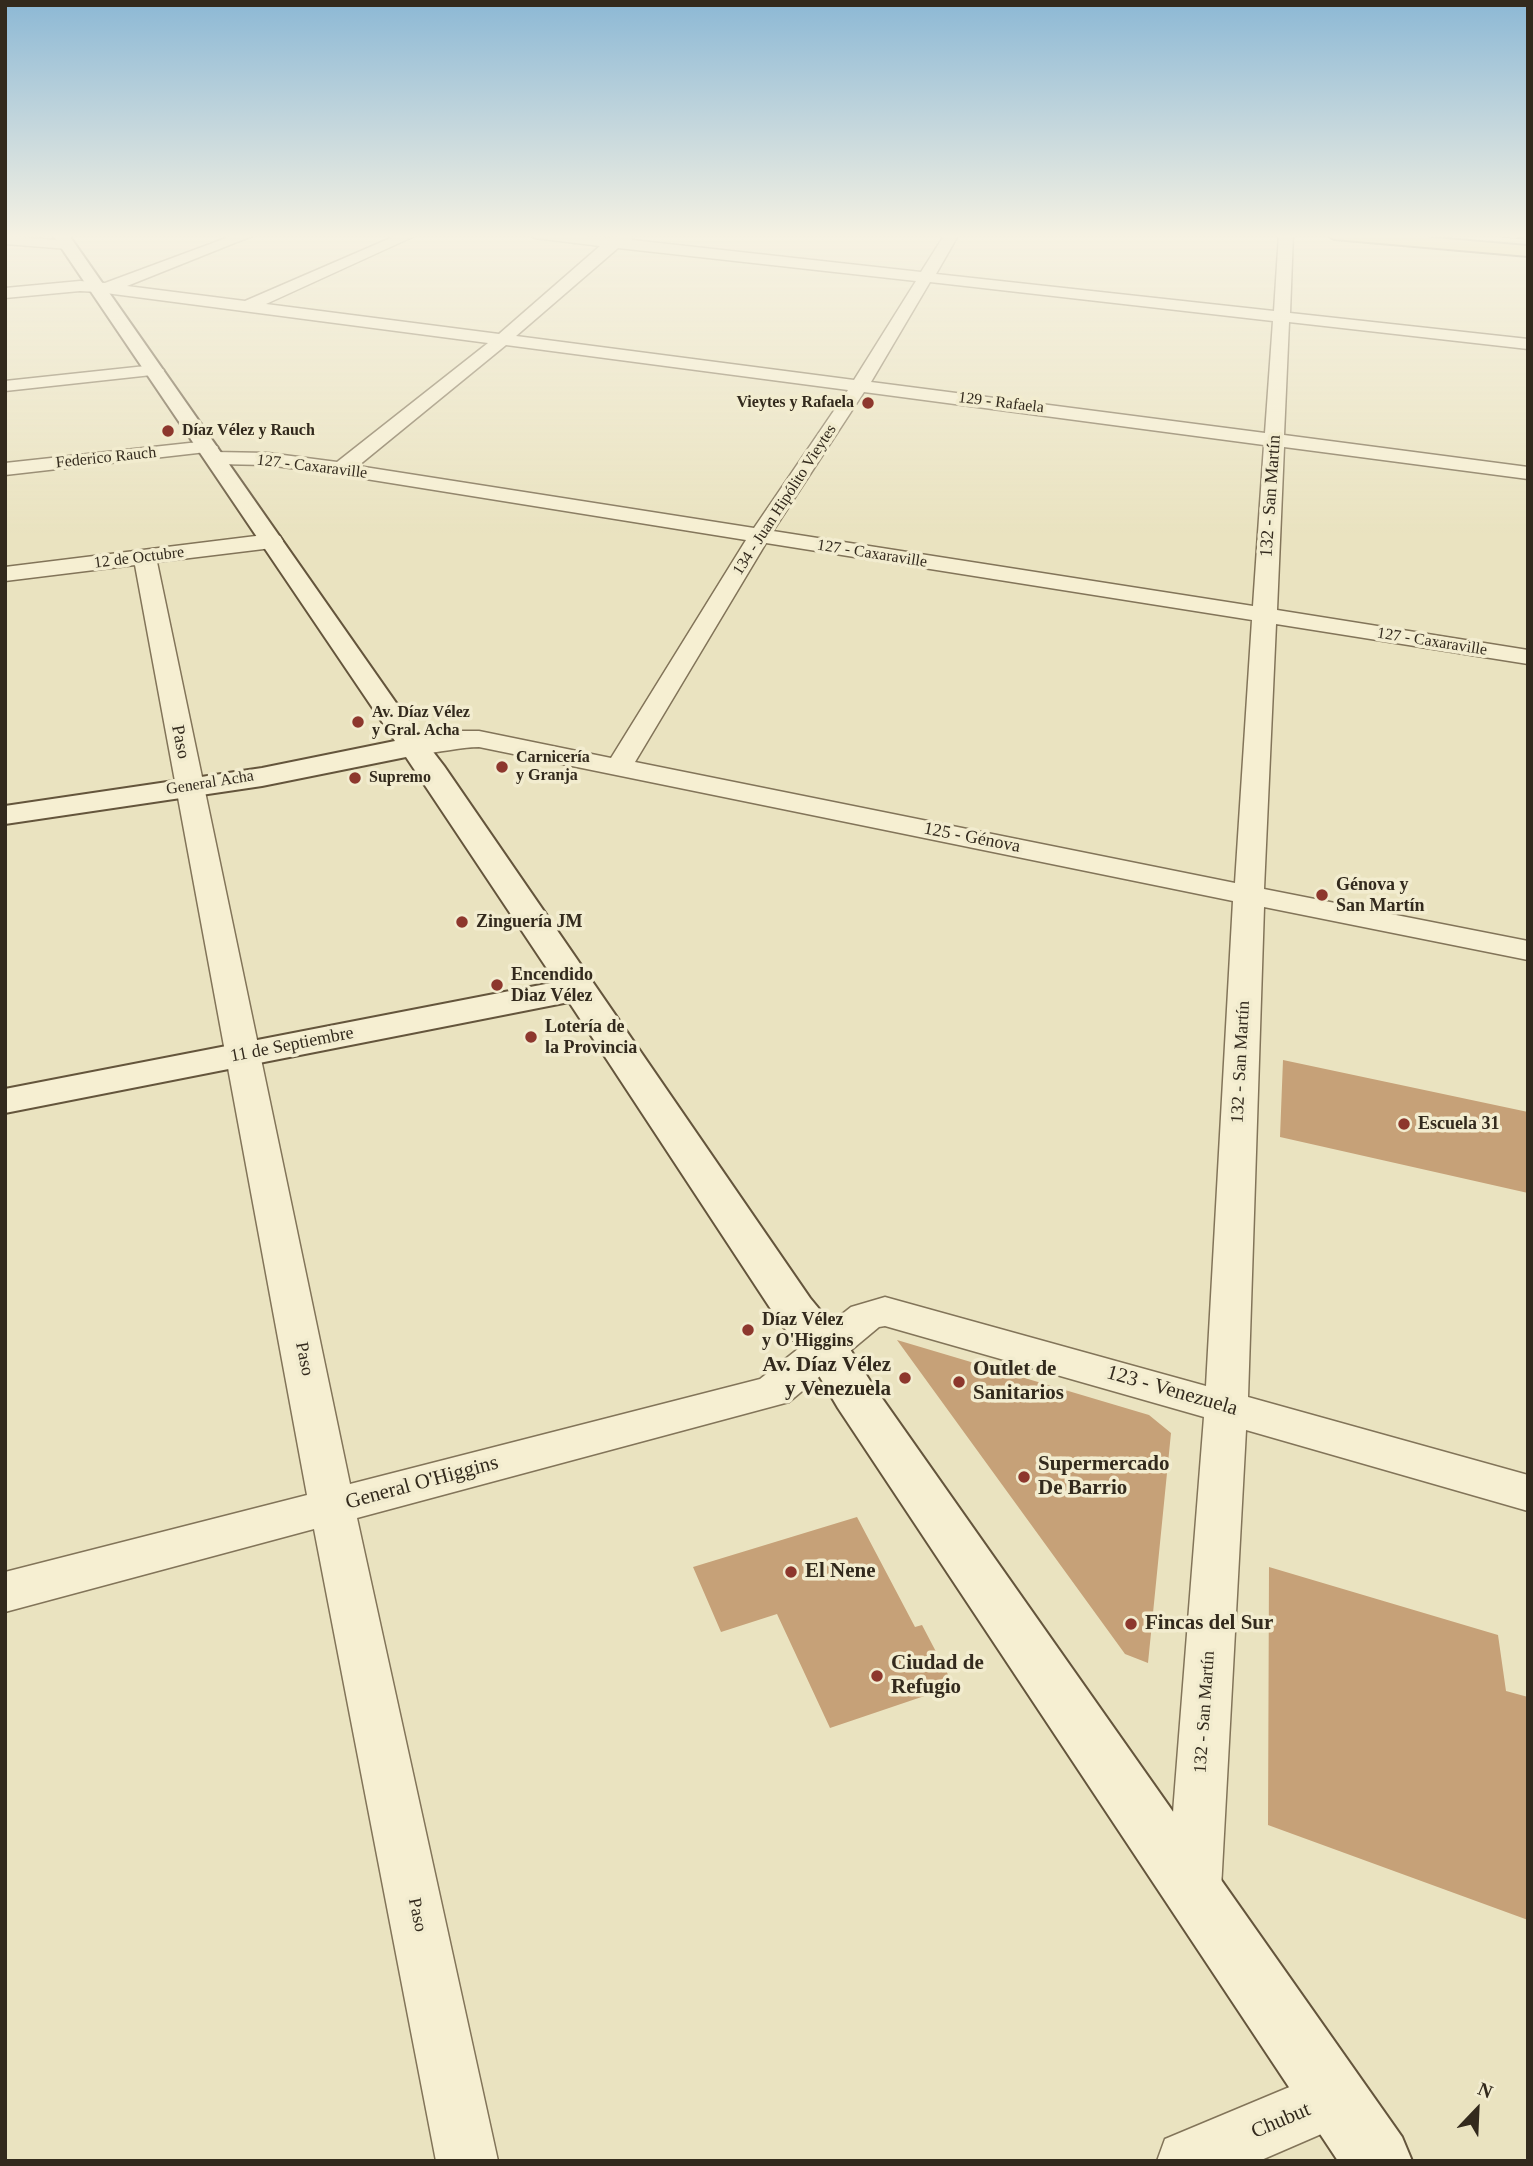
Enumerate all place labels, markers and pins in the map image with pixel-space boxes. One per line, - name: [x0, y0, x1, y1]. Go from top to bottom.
- place label: Vieytes y Rafaela: [736, 393, 854, 413]
- marker: Vieytes y Rafaela: [860, 395, 876, 411]
- place label: Díaz Vélez y Rauch: [182, 421, 315, 441]
- marker: Díaz Vélez y Rauch: [160, 423, 176, 439]
- place label: Av. Díaz Vélez y Gral. Acha: [372, 703, 470, 741]
- marker: Av. Díaz Vélez y Gral. Acha: [350, 714, 366, 730]
- place label: Carnicería y Granja: [516, 748, 590, 786]
- marker: Carnicería y Granja: [494, 759, 510, 775]
- place label: Supremo: [369, 768, 431, 788]
- marker: Supremo: [347, 770, 363, 786]
- place label: Génova y San Martín: [1336, 874, 1425, 917]
- marker: Génova y San Martín: [1314, 887, 1330, 903]
- place label: Zinguería JM: [476, 911, 582, 933]
- marker: Zinguería JM: [454, 914, 470, 930]
- place label: Encendido Diaz Vélez: [511, 964, 593, 1006]
- marker: Encendido Diaz Vélez: [489, 977, 505, 993]
- place label: Lotería de la Provincia: [545, 1016, 637, 1058]
- marker: Lotería de la Provincia: [523, 1029, 539, 1045]
- place label: Escuela 31: [1418, 1113, 1500, 1135]
- marker: Escuela 31: [1396, 1116, 1412, 1132]
- place label: Díaz Vélez y O'Higgins: [762, 1309, 854, 1352]
- marker: Díaz Vélez y O'Higgins: [740, 1322, 756, 1338]
- place label: Av. Díaz Vélez y Venezuela: [763, 1353, 891, 1403]
- place label: Outlet de Sanitarios: [973, 1357, 1064, 1407]
- marker: Av. Díaz Vélez y Venezuela: [897, 1370, 913, 1386]
- marker: Outlet de Sanitarios: [951, 1374, 967, 1390]
- place label: Supermercado De Barrio: [1038, 1452, 1169, 1502]
- marker: Supermercado De Barrio: [1016, 1469, 1032, 1485]
- place label: El Nene: [805, 1559, 876, 1585]
- marker: El Nene: [783, 1564, 799, 1580]
- place label: Fincas del Sur: [1145, 1611, 1273, 1637]
- marker: Fincas del Sur: [1123, 1616, 1139, 1632]
- place label: Ciudad de Refugio: [891, 1651, 984, 1701]
- marker: Ciudad de Refugio: [869, 1668, 885, 1684]

